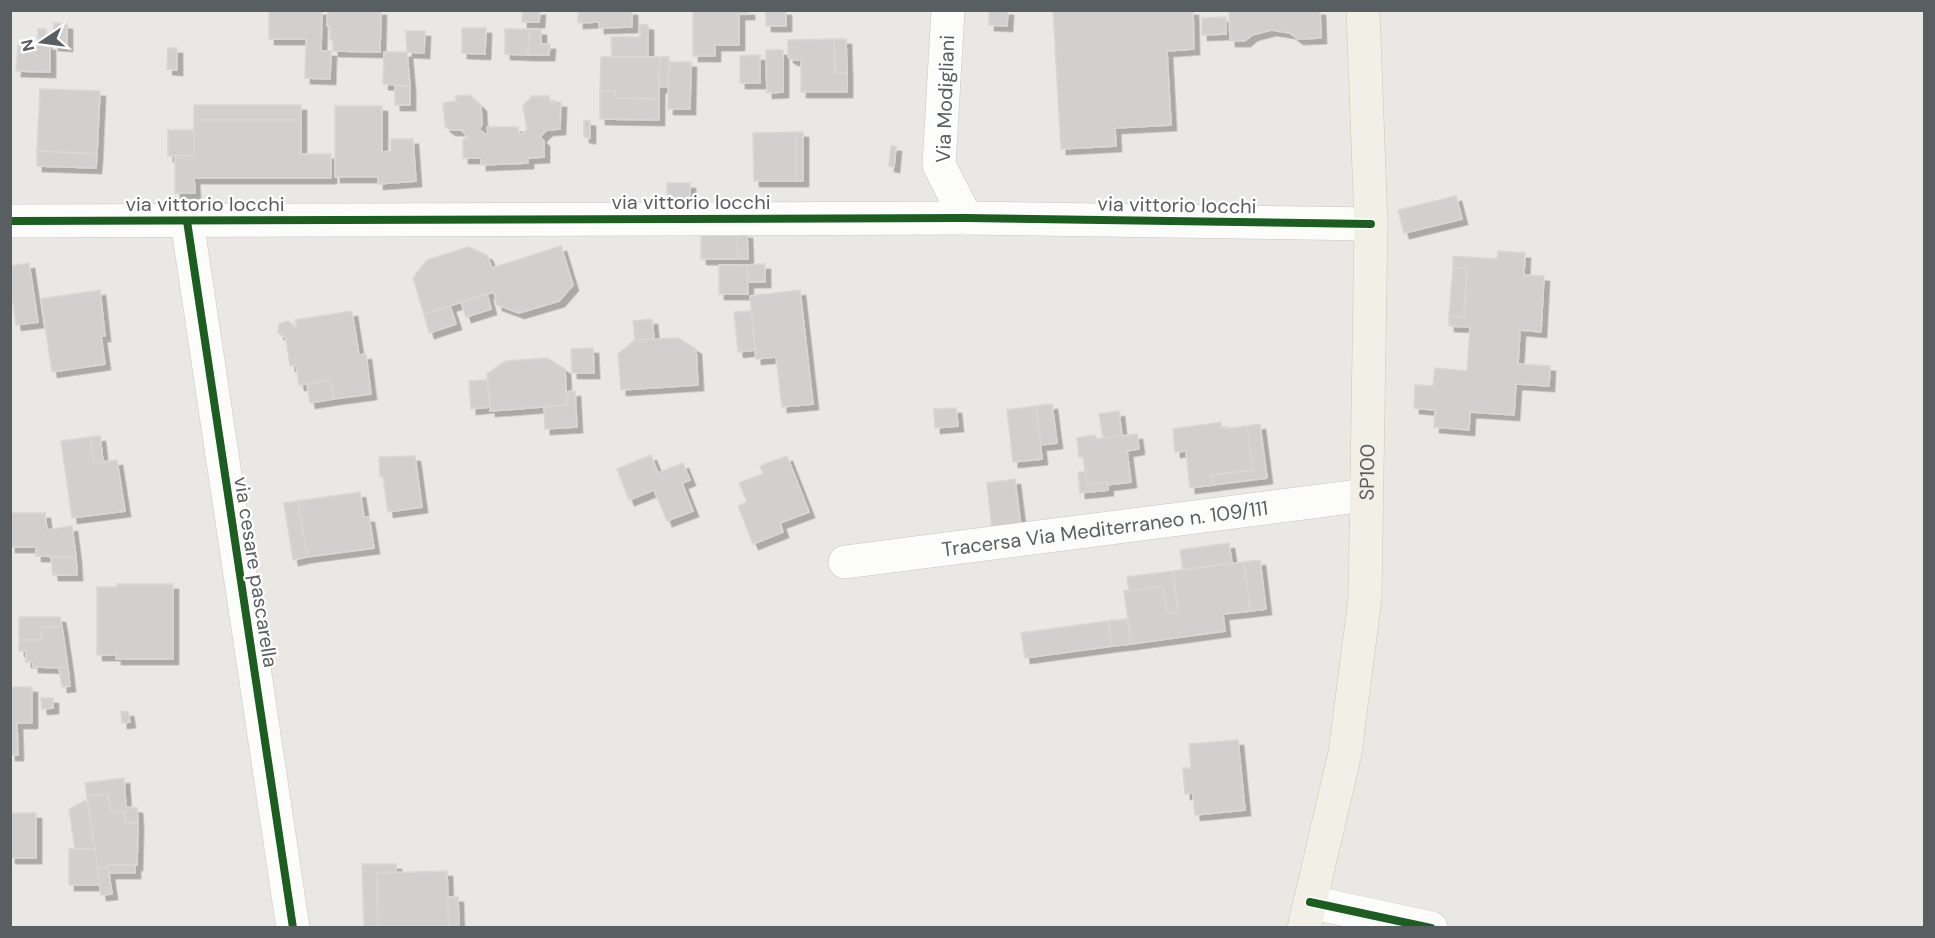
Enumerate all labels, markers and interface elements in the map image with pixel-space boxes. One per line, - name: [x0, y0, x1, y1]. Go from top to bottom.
- north arrow: [12, 12, 72, 72]
- street label: Via Modigliani: [930, 35, 960, 163]
- text: N: [16, 37, 39, 53]
- street label: via vittorio locchi: [611, 189, 771, 215]
- street label: via vittorio locchi: [125, 191, 285, 217]
- street label: via vittorio locchi: [1097, 191, 1257, 219]
- street label: SP100: [1354, 443, 1380, 501]
- street label: via cesare pascarella: [228, 475, 284, 669]
- street label: Tracersa Via Mediterraneo n. 109/111: [940, 495, 1269, 562]

